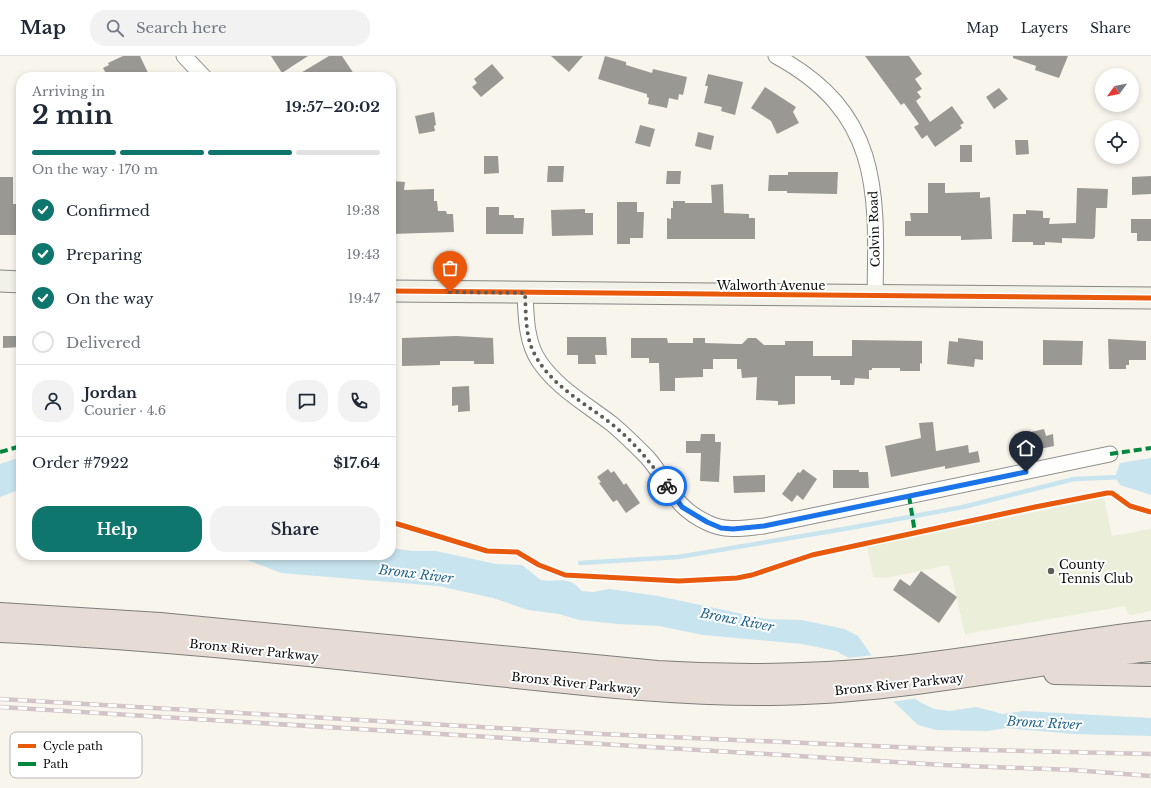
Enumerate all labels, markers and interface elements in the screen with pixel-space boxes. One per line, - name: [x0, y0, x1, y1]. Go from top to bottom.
- search box: [90, 10, 370, 46]
- text: Map: [20, 16, 66, 39]
- icon: search: [104, 17, 126, 39]
- text: Search here: [136, 18, 227, 37]
- text: Map: [966, 19, 999, 37]
- text: Layers: [1021, 19, 1068, 37]
- text: Share: [1090, 19, 1131, 37]
- north arrow: [1095, 68, 1139, 112]
- map controls: [1095, 68, 1139, 164]
- text: Arriving in: [32, 83, 105, 100]
- text: 19:57–20:02: [285, 97, 380, 116]
- text: 2 min: [32, 99, 113, 131]
- button: locate: [1095, 120, 1139, 164]
- text: On the way · 170 m: [32, 161, 158, 178]
- street label: Colvin Road: [865, 191, 883, 267]
- icon: check: [32, 199, 54, 221]
- text: Confirmed: [66, 201, 150, 220]
- text: 19:38: [346, 202, 380, 219]
- icon: check: [32, 243, 54, 265]
- text: Preparing: [66, 245, 142, 264]
- text: 19:43: [347, 246, 380, 263]
- pin: [433, 251, 467, 292]
- icon: bag: [439, 257, 461, 279]
- street label: Walworth Avenue: [716, 278, 825, 293]
- icon: check: [32, 287, 54, 309]
- text: On the way: [66, 289, 154, 308]
- text: 19:47: [348, 290, 380, 307]
- text: Delivered: [66, 333, 141, 352]
- button: person: [32, 380, 74, 422]
- button: chat: [286, 380, 328, 422]
- button: phone: [338, 380, 380, 422]
- text: Jordan: [84, 383, 137, 402]
- text: Courier · 4.6: [84, 402, 166, 419]
- pin: [1009, 431, 1043, 472]
- icon: home: [1015, 437, 1037, 459]
- text: Order #7922: [32, 453, 129, 472]
- text: $17.64: [333, 453, 380, 472]
- courier: [647, 466, 687, 506]
- icon: bike: [656, 475, 678, 497]
- button: Help: [32, 506, 202, 552]
- button: Share: [210, 506, 380, 552]
- place label: County Tennis Club: [1059, 557, 1133, 586]
- water label: Bronx River: [377, 561, 455, 587]
- marker: County Tennis Club: [1046, 566, 1056, 576]
- water label: Bronx River: [698, 604, 776, 636]
- street label: Bronx River Parkway: [189, 636, 320, 664]
- street label: Bronx River Parkway: [511, 669, 642, 697]
- street label: Bronx River Parkway: [834, 670, 965, 698]
- water label: Bronx River: [1005, 713, 1083, 733]
- legend: [10, 732, 142, 778]
- text: Cycle path: [43, 739, 103, 753]
- text: Path: [43, 757, 69, 771]

